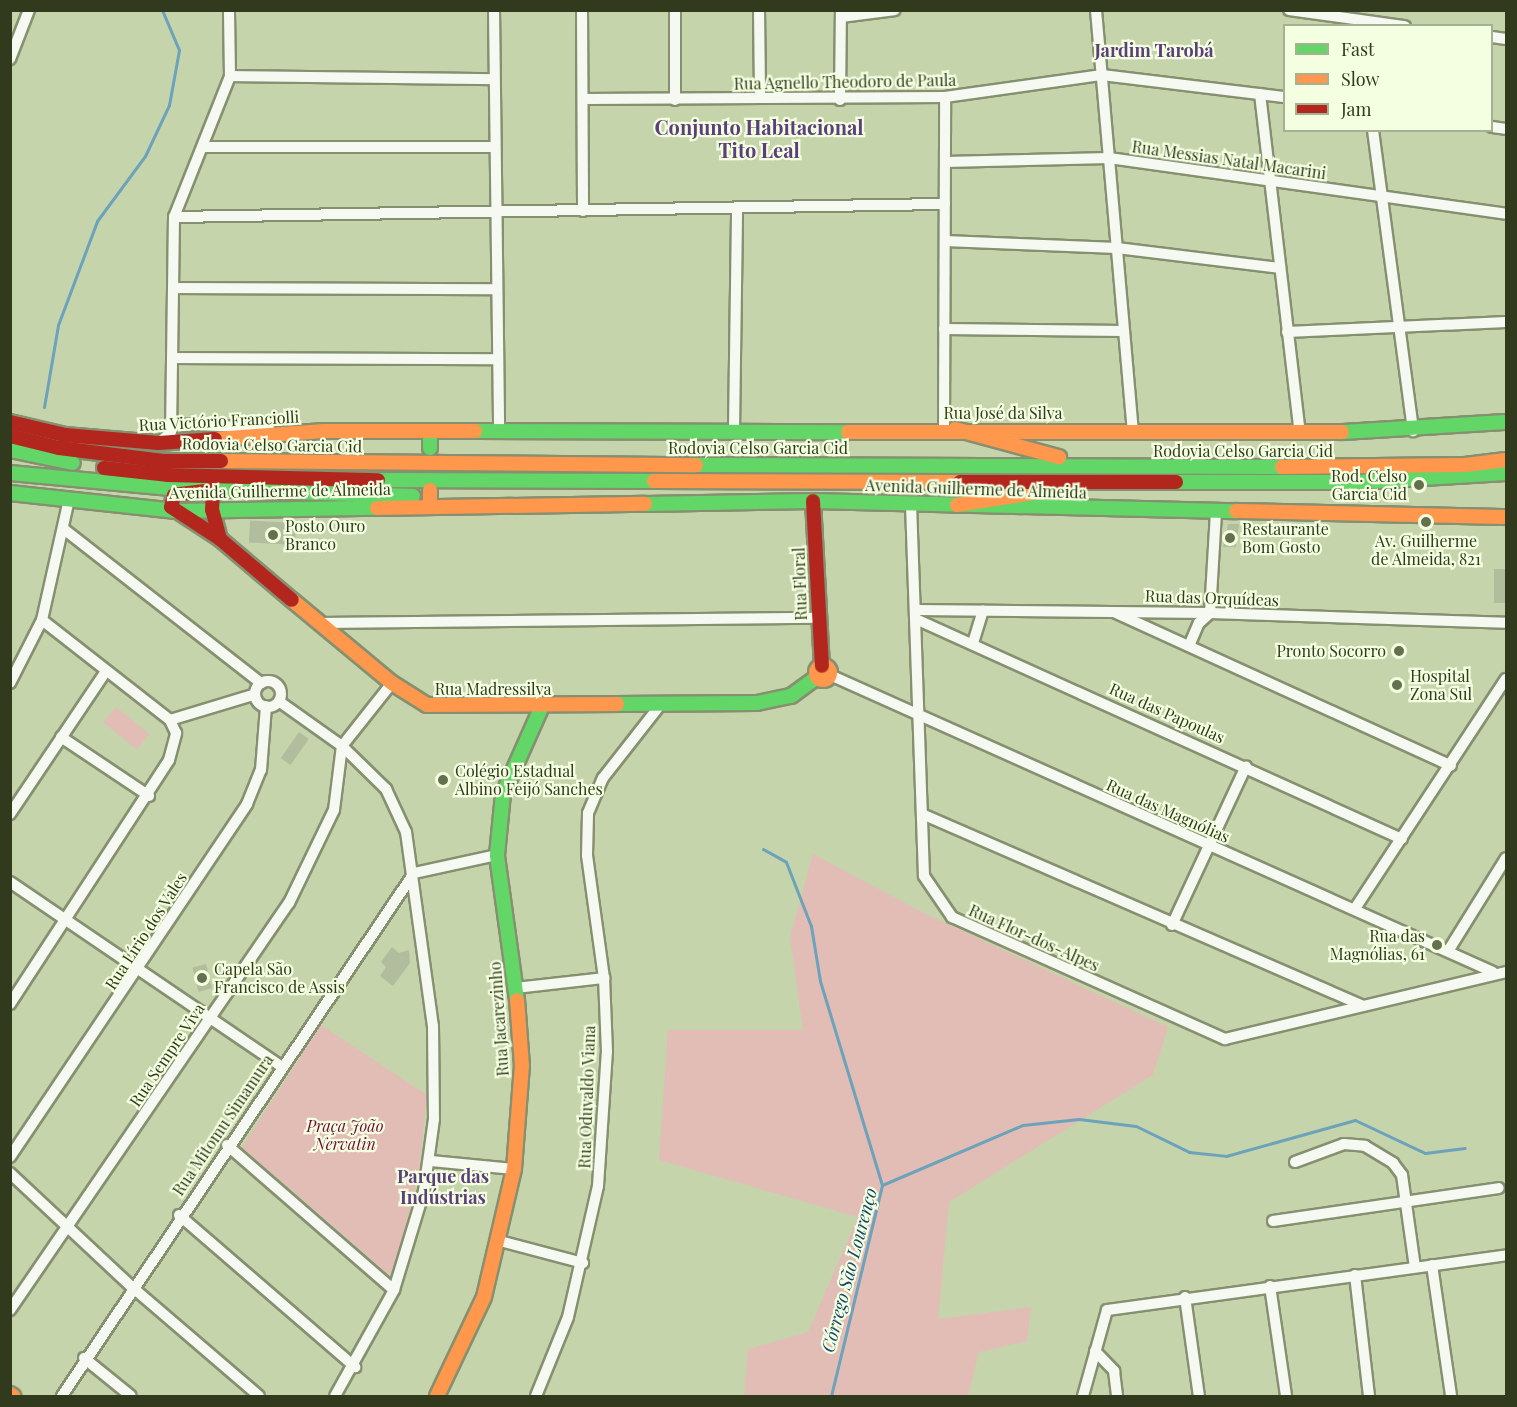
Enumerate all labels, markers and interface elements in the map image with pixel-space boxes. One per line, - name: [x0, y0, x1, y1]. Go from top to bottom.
- legend: [1283, 24, 1493, 132]
- text: Fast: [1341, 37, 1374, 61]
- district label: Jardim Tarobá: [1094, 39, 1214, 61]
- text: Slow: [1341, 67, 1379, 91]
- street label: Rua Agnello Theodoro de Paula: [733, 70, 957, 94]
- text: Jam: [1341, 97, 1371, 121]
- district label: Conjunto Habitacional Tito Leal: [655, 115, 863, 162]
- street label: Rua Messias Natal Macarini: [1131, 137, 1327, 183]
- street label: Rua José da Silva: [943, 403, 1063, 423]
- street label: Rua Victório Franciolli: [138, 407, 300, 435]
- street label: Rodovia Celso Garcia Cid: [182, 434, 362, 456]
- street label: Rodovia Celso Garcia Cid: [668, 438, 848, 458]
- street label: Rodovia Celso Garcia Cid: [1153, 441, 1333, 461]
- place label: Rod. Celso Garcia Cid: [1331, 466, 1407, 504]
- street label: Avenida Guilherme de Almeida: [865, 476, 1087, 502]
- marker: Rod. Celso Garcia Cid: [1412, 478, 1426, 492]
- street label: Avenida Guilherme de Almeida: [169, 479, 391, 503]
- marker: Av. Guilherme de Almeida, 821: [1419, 515, 1433, 529]
- place label: Posto Ouro Branco: [285, 516, 365, 554]
- place label: Restaurante Bom Gosto: [1242, 519, 1329, 557]
- marker: Posto Ouro Branco: [266, 528, 280, 542]
- marker: Restaurante Bom Gosto: [1223, 531, 1237, 545]
- place label: Av. Guilherme de Almeida, 821: [1371, 531, 1481, 569]
- street label: Rua Floral: [789, 547, 811, 621]
- street label: Rua das Orquídeas: [1145, 586, 1279, 610]
- place label: Pronto Socorro: [1276, 641, 1386, 661]
- marker: Pronto Socorro: [1390, 642, 1408, 660]
- place label: Hospital Zona Sul: [1410, 666, 1472, 704]
- marker: Hospital Zona Sul: [1388, 676, 1406, 694]
- street label: Rua Madressilva: [435, 679, 551, 699]
- street label: Rua das Papoulas: [1106, 679, 1228, 747]
- place label: Colégio Estadual Albino Feijó Sanches: [455, 761, 603, 799]
- marker: Colégio Estadual Albino Feijó Sanches: [436, 773, 450, 787]
- street label: Rua das Magnólias: [1103, 775, 1233, 847]
- street label: Rua Lírio dos Vales: [101, 869, 191, 993]
- street label: Rua Flor-dos-Alpes: [966, 901, 1102, 975]
- place label: Rua das Magnólias, 61: [1330, 926, 1425, 964]
- marker: Rua das Magnólias, 61: [1430, 938, 1444, 952]
- place label: Capela São Francisco de Assis: [214, 959, 345, 997]
- street label: Rua Jacarezinho: [485, 961, 513, 1077]
- marker: Capela São Francisco de Assis: [195, 971, 209, 985]
- street label: Rua Sempre Viva: [125, 1000, 209, 1110]
- street label: Rua Oduvaldo Viana: [575, 1025, 599, 1169]
- street label: Rua Mitomu Simamura: [169, 1051, 277, 1199]
- park label: Praça João Nervatin: [307, 1116, 383, 1154]
- district label: Parque das Indústrias: [397, 1166, 489, 1208]
- water label: Córrego São Lourenço: [817, 1185, 881, 1355]

